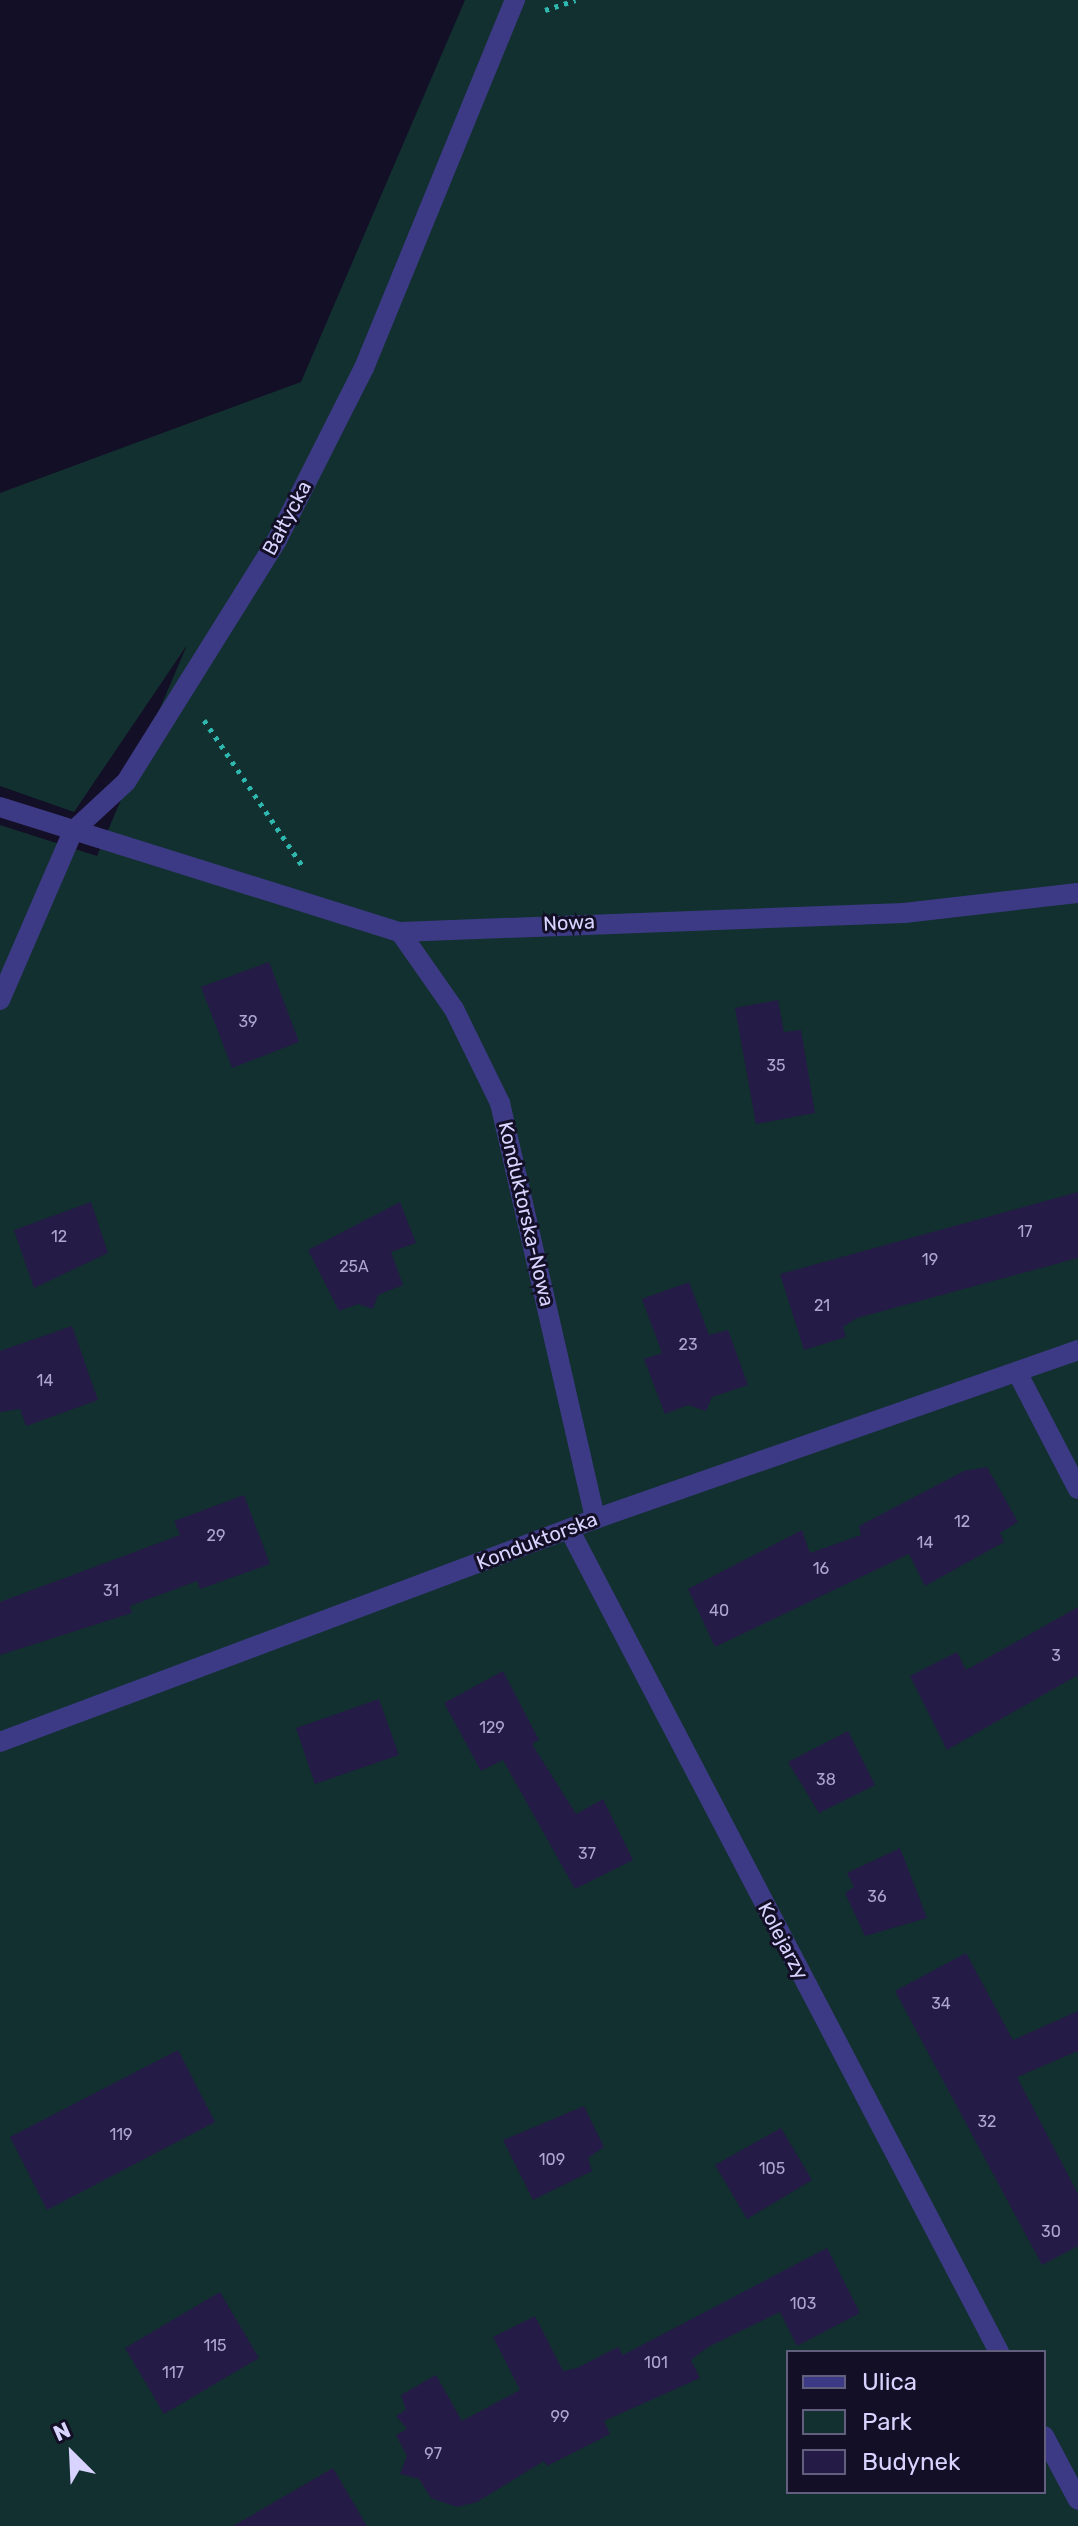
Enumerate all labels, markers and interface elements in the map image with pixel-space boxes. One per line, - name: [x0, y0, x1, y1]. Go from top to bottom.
- street label: Bałtycka: [257, 477, 317, 559]
- street label: Nowa: [542, 910, 596, 936]
- house number: 39: [238, 1012, 258, 1032]
- house number: 35: [766, 1056, 786, 1076]
- street label: Konduktorska-Nowa: [493, 1119, 559, 1309]
- house number: 17: [1017, 1222, 1033, 1242]
- house number: 12: [51, 1227, 67, 1247]
- house number: 19: [922, 1250, 938, 1270]
- house number: 25A: [339, 1257, 369, 1277]
- house number: 21: [814, 1296, 830, 1316]
- house number: 23: [678, 1335, 698, 1355]
- house number: 14: [37, 1371, 53, 1391]
- street label: Konduktorska: [473, 1507, 601, 1575]
- house number: 12: [954, 1512, 970, 1532]
- house number: 29: [207, 1526, 225, 1546]
- house number: 14: [917, 1533, 933, 1553]
- house number: 16: [813, 1559, 829, 1579]
- house number: 31: [103, 1581, 119, 1601]
- house number: 40: [709, 1601, 729, 1621]
- house number: 3: [1051, 1646, 1061, 1666]
- house number: 129: [479, 1718, 505, 1738]
- house number: 38: [816, 1770, 836, 1790]
- house number: 37: [578, 1844, 596, 1864]
- house number: 36: [867, 1887, 887, 1907]
- street label: Kolejarzy: [753, 1898, 813, 1984]
- house number: 34: [931, 1994, 951, 2014]
- house number: 32: [977, 2112, 997, 2132]
- house number: 119: [109, 2125, 133, 2145]
- house number: 109: [539, 2150, 565, 2170]
- house number: 105: [759, 2159, 785, 2179]
- house number: 30: [1041, 2222, 1061, 2242]
- house number: 103: [790, 2294, 816, 2314]
- house number: 115: [203, 2336, 227, 2356]
- legend: [786, 2350, 1046, 2494]
- house number: 101: [644, 2353, 668, 2373]
- house number: 117: [162, 2363, 184, 2383]
- text: Ulica: [862, 2368, 917, 2396]
- house number: 99: [551, 2407, 569, 2427]
- text: Park: [862, 2408, 912, 2436]
- north arrow: [32, 2414, 112, 2494]
- text: N: [49, 2416, 75, 2447]
- house number: 97: [424, 2444, 442, 2464]
- text: Budynek: [862, 2448, 960, 2476]

